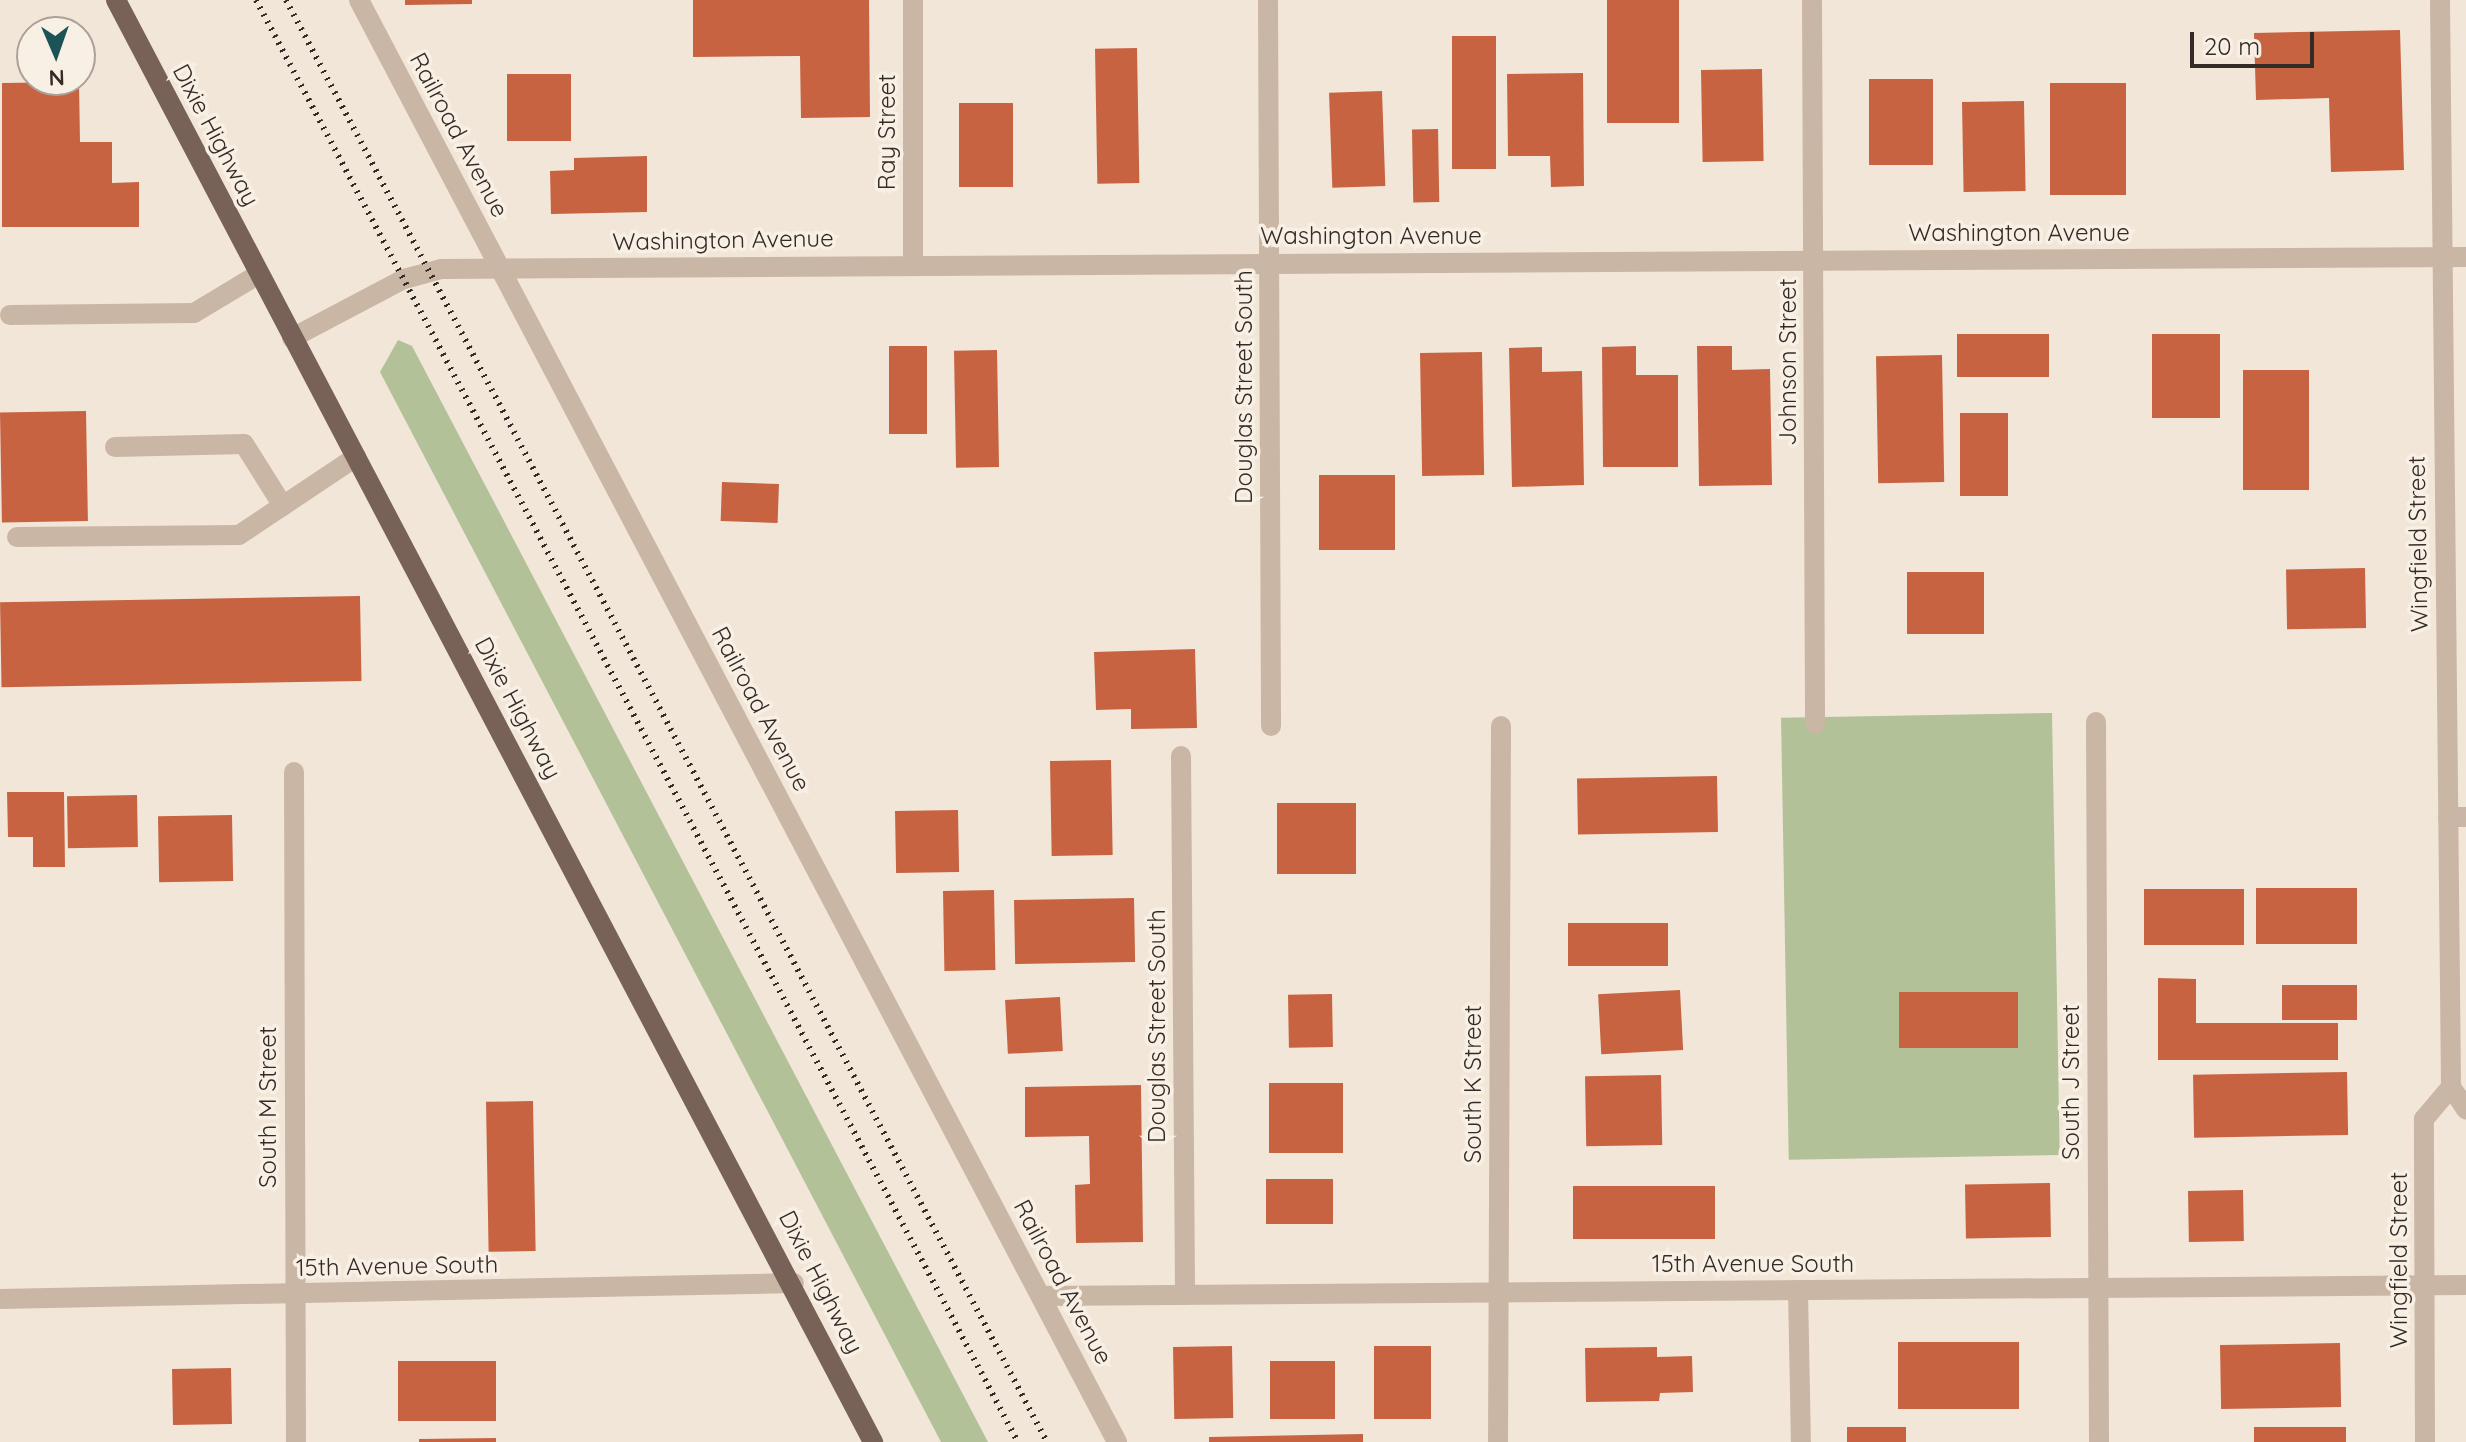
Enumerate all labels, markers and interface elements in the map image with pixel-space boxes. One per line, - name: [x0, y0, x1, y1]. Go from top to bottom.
- north arrow: [16, 16, 96, 96]
- scale bar: [2194, 16, 2318, 66]
- text: 20 m: [2204, 31, 2260, 61]
- street label: Railroad Avenue: [403, 48, 515, 222]
- street label: Dixie Highway: [167, 59, 265, 211]
- text: N: [48, 64, 65, 92]
- street label: Ray Street: [873, 74, 901, 190]
- street label: Washington Avenue: [1908, 219, 2130, 247]
- street label: Washington Avenue: [1260, 222, 1482, 250]
- street label: Washington Avenue: [612, 224, 834, 256]
- street label: Douglas Street South: [1230, 270, 1258, 504]
- street label: Johnson Street: [1774, 278, 1802, 446]
- street label: Wingfield Street: [2402, 456, 2434, 632]
- street label: Railroad Avenue: [705, 622, 817, 796]
- street label: Dixie Highway: [469, 632, 567, 784]
- street label: Douglas Street South: [1143, 909, 1171, 1143]
- street label: South J Street: [2057, 1004, 2085, 1160]
- street label: South K Street: [1459, 1005, 1487, 1163]
- street label: South M Street: [254, 1026, 282, 1188]
- street label: Wingfield Street: [2385, 1172, 2413, 1348]
- street label: Railroad Avenue: [1007, 1195, 1119, 1369]
- street label: Dixie Highway: [773, 1206, 869, 1358]
- street label: 15th Avenue South: [296, 1250, 498, 1282]
- street label: 15th Avenue South: [1652, 1250, 1854, 1278]

